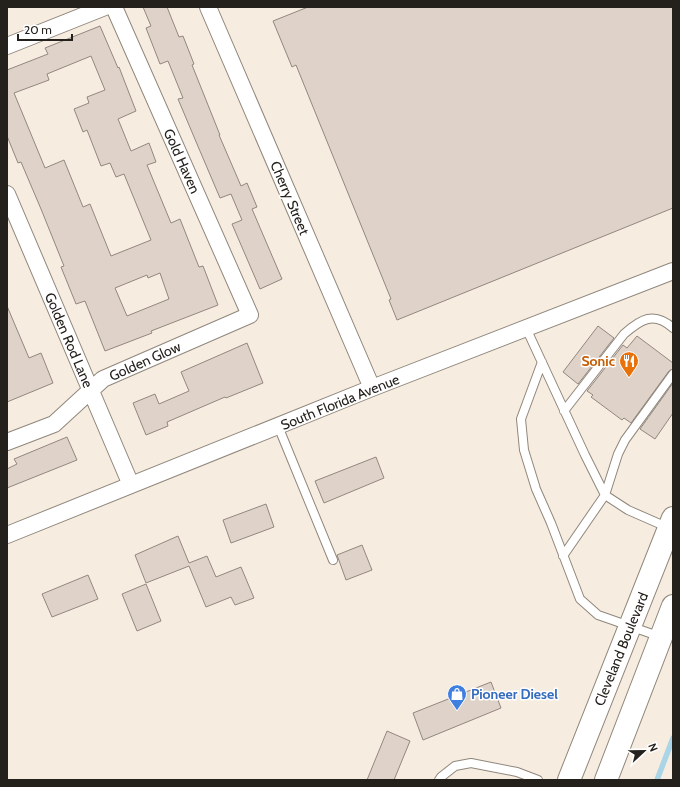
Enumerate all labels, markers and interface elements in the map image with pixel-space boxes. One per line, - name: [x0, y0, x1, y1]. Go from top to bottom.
- scale bar: [18, 16, 72, 42]
- text: 20 m: [24, 22, 52, 37]
- street label: Gold Haven: [160, 126, 204, 196]
- street label: Cherry Street: [266, 158, 314, 238]
- street label: Golden Rod Lane: [41, 290, 97, 390]
- street label: Golden Glow: [106, 337, 184, 385]
- restaurant icon: Sonic: [618, 350, 640, 378]
- place label: Sonic: [581, 352, 616, 370]
- street label: South Florida Avenue: [278, 370, 402, 434]
- street label: Cleveland Boulevard: [590, 590, 652, 708]
- shop icon: Pioneer Diesel: [446, 683, 468, 711]
- place label: Pioneer Diesel: [471, 685, 558, 703]
- north arrow: [624, 731, 664, 771]
- text: N: [645, 741, 661, 753]

